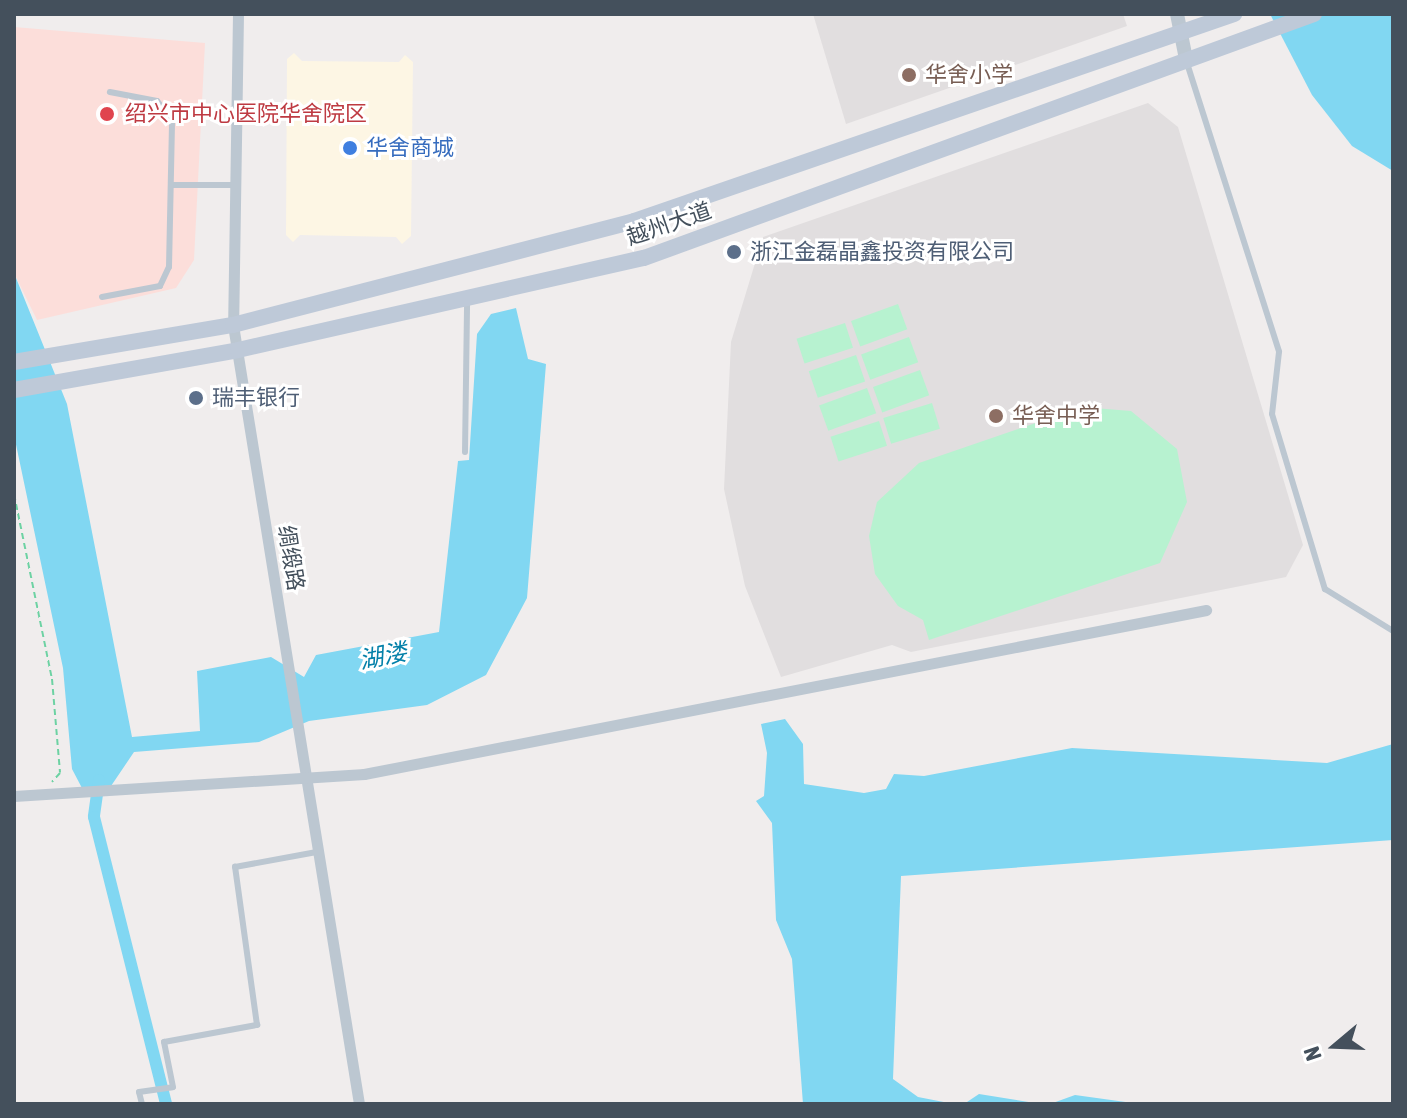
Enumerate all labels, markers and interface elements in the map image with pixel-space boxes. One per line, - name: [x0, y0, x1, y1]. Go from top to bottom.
- place label: 华舍小学: [925, 62, 1013, 88]
- marker: 华舍小学: [900, 66, 918, 84]
- place label: 绍兴市中心医院华舍院区: [125, 101, 367, 127]
- marker: 绍兴市中心医院华舍院区: [96, 103, 118, 125]
- place label: 华舍商城: [366, 135, 454, 161]
- marker: 华舍商城: [341, 139, 359, 157]
- street label: 越州大道: [623, 197, 715, 251]
- place label: 浙江金磊晶鑫投资有限公司: [750, 239, 1014, 265]
- marker: 浙江金磊晶鑫投资有限公司: [725, 243, 743, 261]
- place label: 瑞丰银行: [212, 385, 300, 411]
- marker: 瑞丰银行: [187, 389, 205, 407]
- place label: 华舍中学: [1012, 403, 1100, 429]
- marker: 华舍中学: [987, 407, 1005, 425]
- street label: 绸缎路: [273, 523, 309, 593]
- water label: 湖溇: [357, 637, 409, 675]
- north arrow: [1295, 1006, 1375, 1086]
- text: N: [1298, 1043, 1327, 1064]

